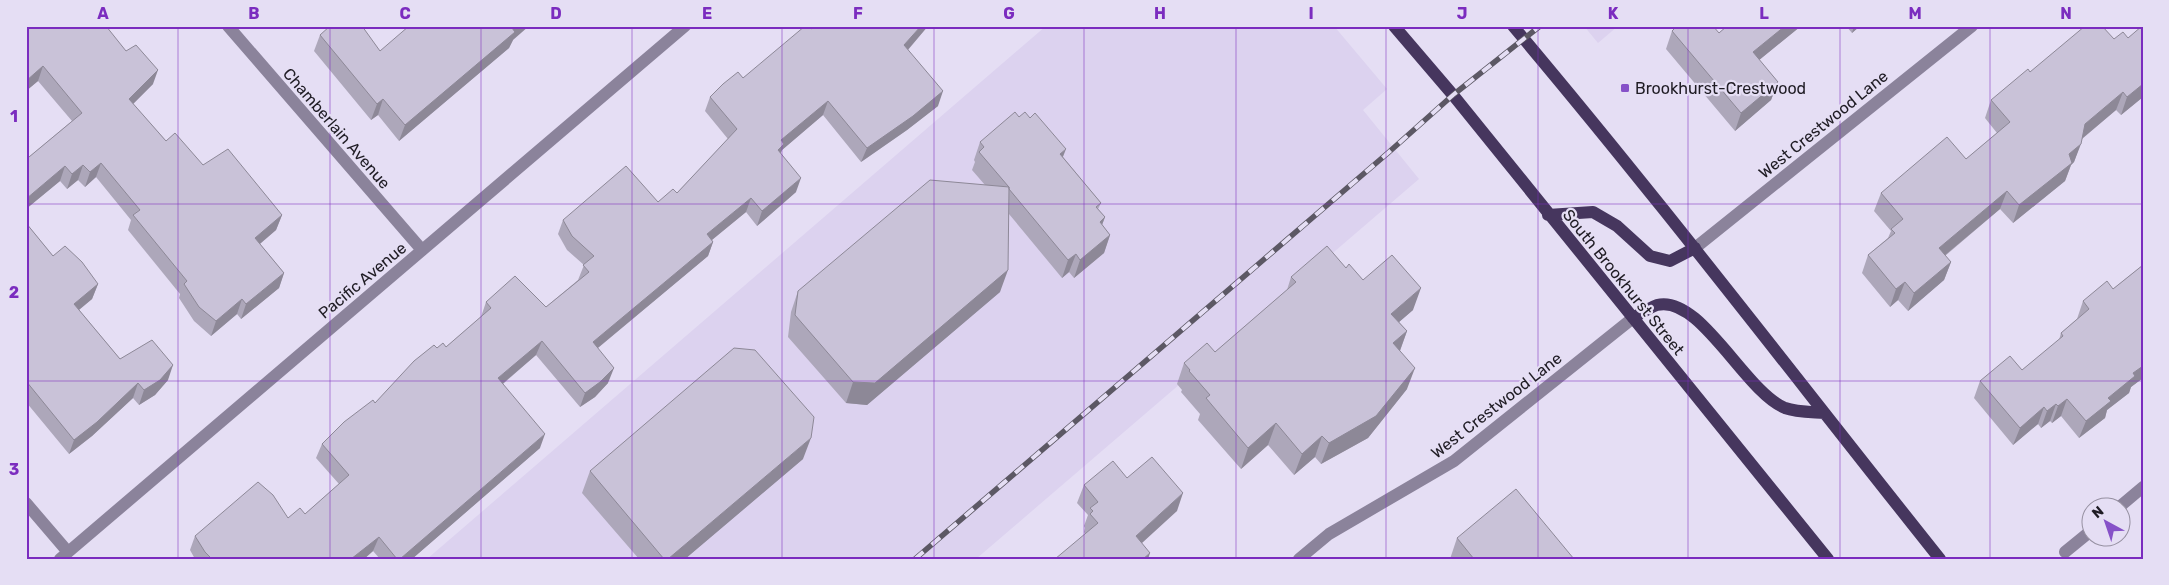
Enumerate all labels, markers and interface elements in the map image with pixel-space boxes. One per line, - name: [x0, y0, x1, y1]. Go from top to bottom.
- text: A: [97, 4, 109, 23]
- text: B: [248, 4, 260, 23]
- text: C: [399, 4, 411, 23]
- text: D: [550, 4, 562, 23]
- text: E: [702, 4, 712, 23]
- text: F: [853, 4, 863, 23]
- text: G: [1003, 4, 1015, 23]
- text: H: [1154, 4, 1166, 23]
- text: I: [1308, 4, 1314, 23]
- text: J: [1457, 4, 1467, 23]
- text: K: [1608, 4, 1619, 23]
- text: L: [1759, 4, 1769, 23]
- text: M: [1908, 4, 1922, 23]
- text: N: [2060, 4, 2072, 23]
- street label: Chamberlain Avenue: [279, 64, 394, 193]
- street label: West Crestwood Lane: [1755, 66, 1892, 182]
- place label: Brookhurst-Crestwood: [1635, 79, 1806, 98]
- marker: Brookhurst-Crestwood: [1619, 82, 1631, 94]
- text: 1: [10, 107, 18, 126]
- street label: South Brookhurst Street: [1559, 206, 1688, 359]
- street label: Pacific Avenue: [315, 238, 410, 323]
- text: 2: [9, 283, 19, 302]
- street label: West Crestwood Lane: [1427, 348, 1565, 462]
- text: 3: [9, 460, 19, 479]
- north arrow: [2082, 498, 2132, 548]
- text: N: [2089, 503, 2107, 522]

